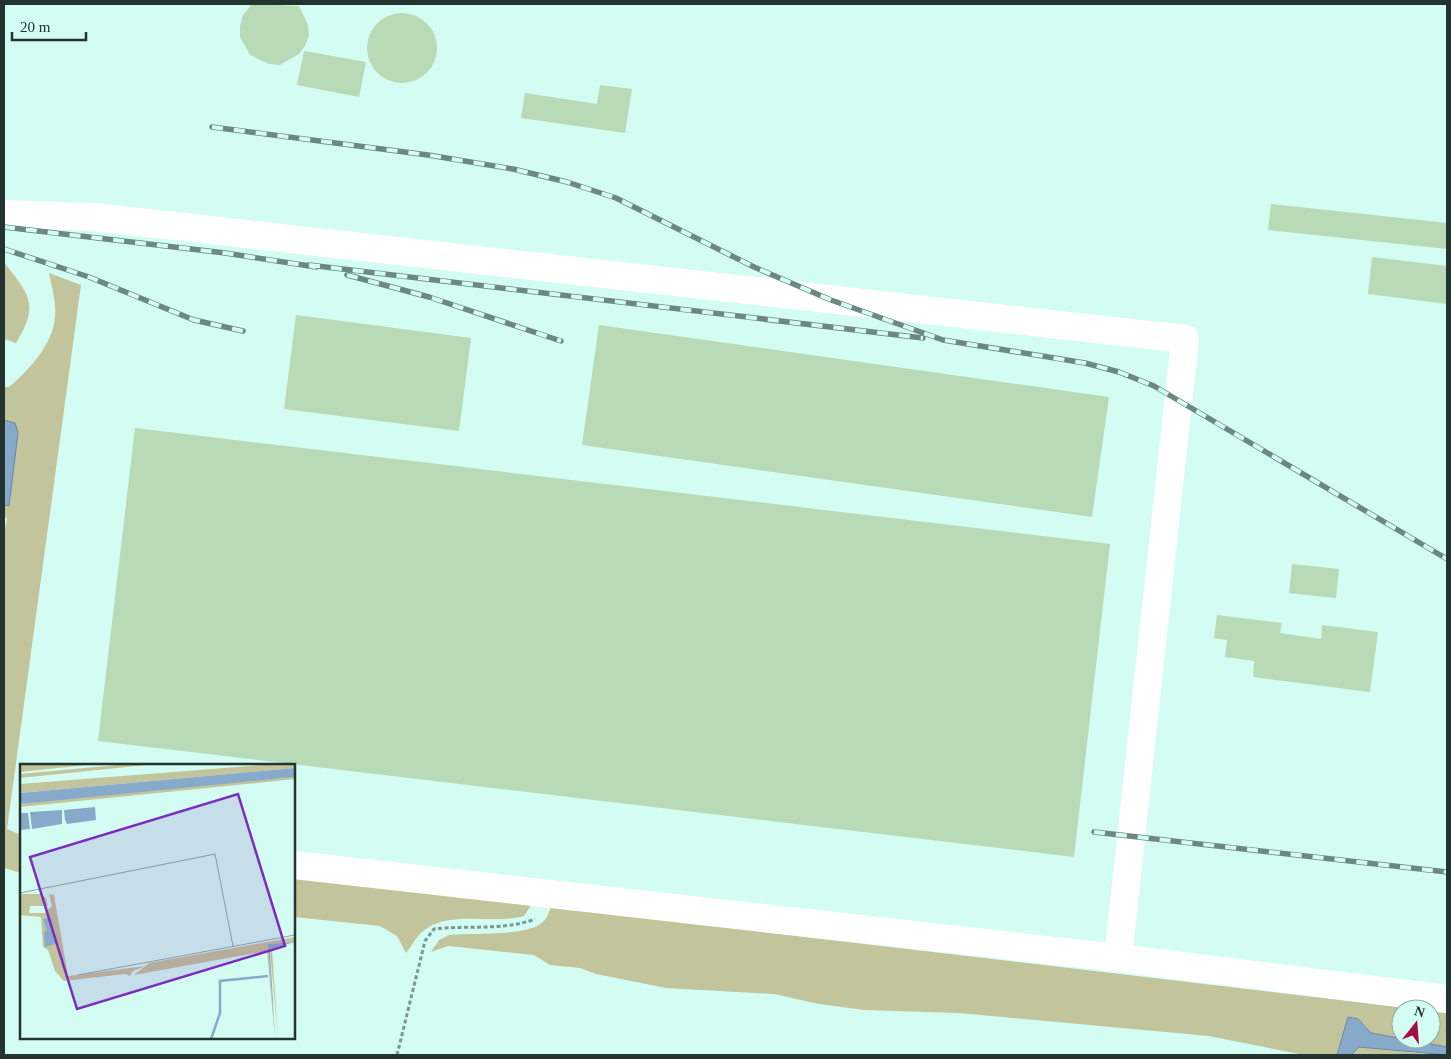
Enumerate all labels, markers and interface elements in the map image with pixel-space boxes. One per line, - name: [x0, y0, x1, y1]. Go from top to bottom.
- scale bar: [12, 10, 86, 42]
- text: 20 m: [20, 19, 51, 35]
- inset map: [20, 764, 295, 1039]
- north arrow: [1391, 999, 1441, 1049]
- text: N: [1413, 1003, 1427, 1021]

